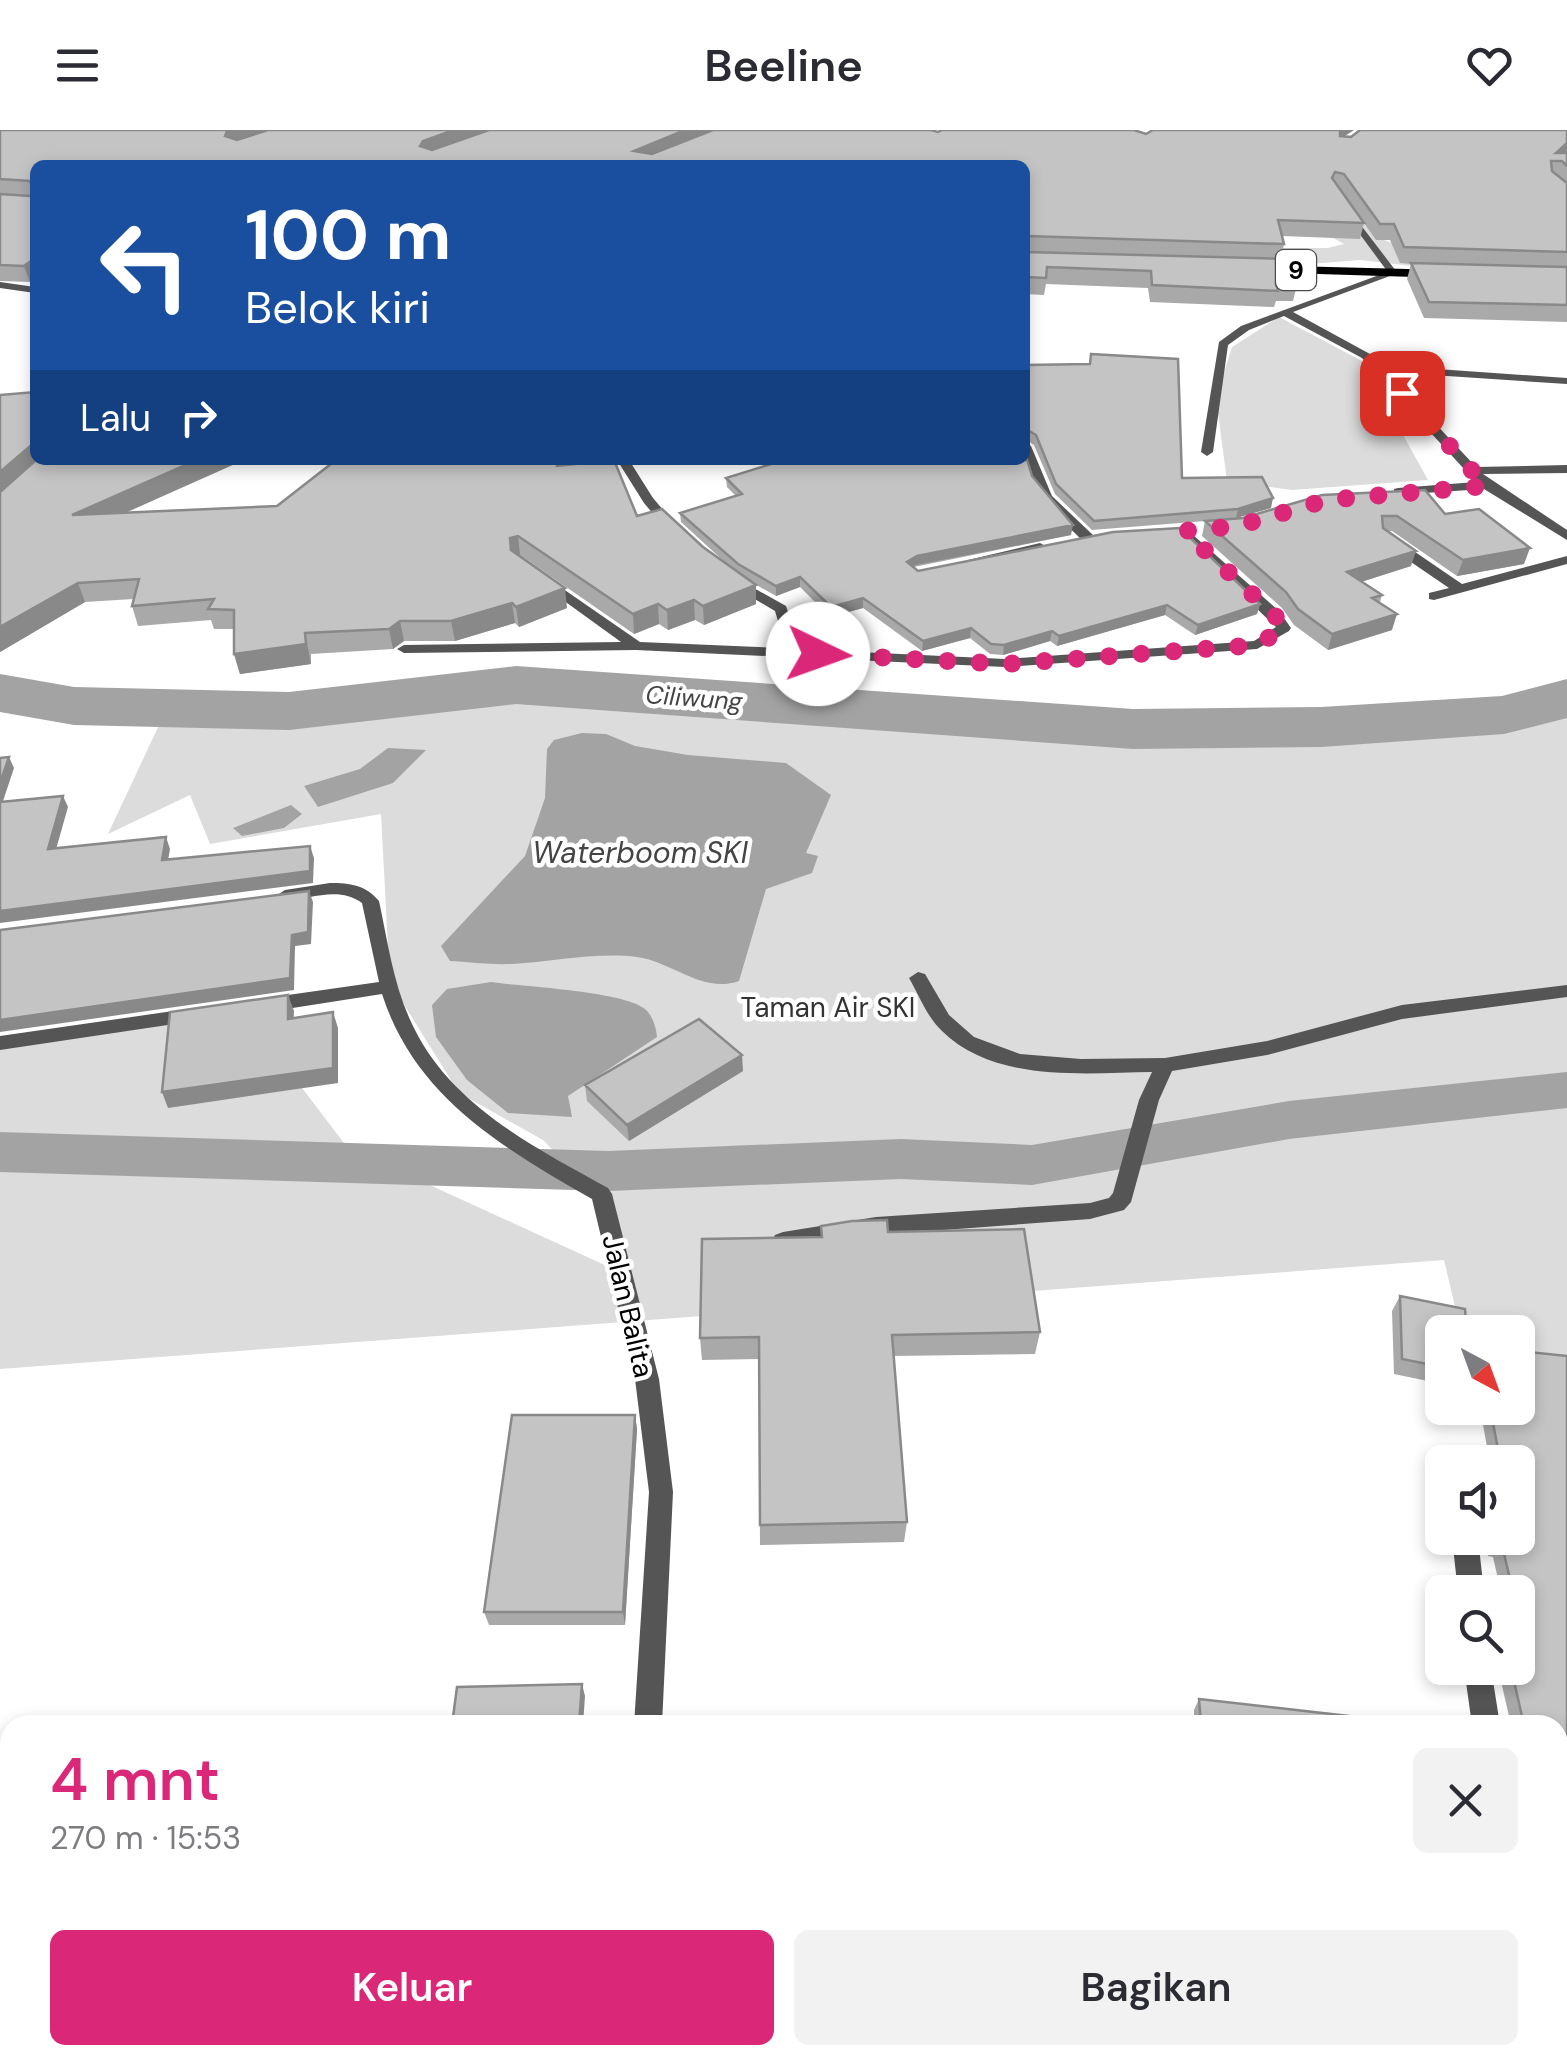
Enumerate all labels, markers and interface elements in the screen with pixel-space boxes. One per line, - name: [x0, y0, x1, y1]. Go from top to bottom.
- text: Beeline: [704, 36, 863, 95]
- icon: menu: [50, 38, 105, 93]
- icon: heart: [1462, 38, 1517, 93]
- text: 100 m: [245, 190, 451, 281]
- icon: left: [80, 200, 210, 330]
- road number: 9: [1276, 250, 1316, 290]
- text: Belok kiri: [245, 278, 430, 337]
- pin: [1360, 351, 1445, 436]
- icon: arrive: [1375, 366, 1430, 421]
- icon: right: [171, 390, 226, 445]
- text: Lalu: [80, 393, 151, 443]
- position arrow: [766, 602, 870, 706]
- water label: Ciliwung: [644, 678, 745, 718]
- water label: Waterboom SKI: [532, 833, 749, 872]
- park label: Taman Air SKI: [741, 989, 915, 1026]
- street label: Jalan Balita: [594, 1231, 662, 1381]
- north arrow: [1425, 1315, 1535, 1425]
- map controls: [1425, 1315, 1535, 1685]
- button: sound: [1425, 1445, 1535, 1555]
- button: search: [1425, 1575, 1535, 1685]
- text: 4 mnt: [50, 1740, 220, 1819]
- button: close: [1413, 1748, 1518, 1853]
- text: 270 m · 15:53: [50, 1817, 241, 1859]
- button: Keluar: [50, 1930, 774, 2045]
- button: Bagikan: [794, 1930, 1518, 2045]

